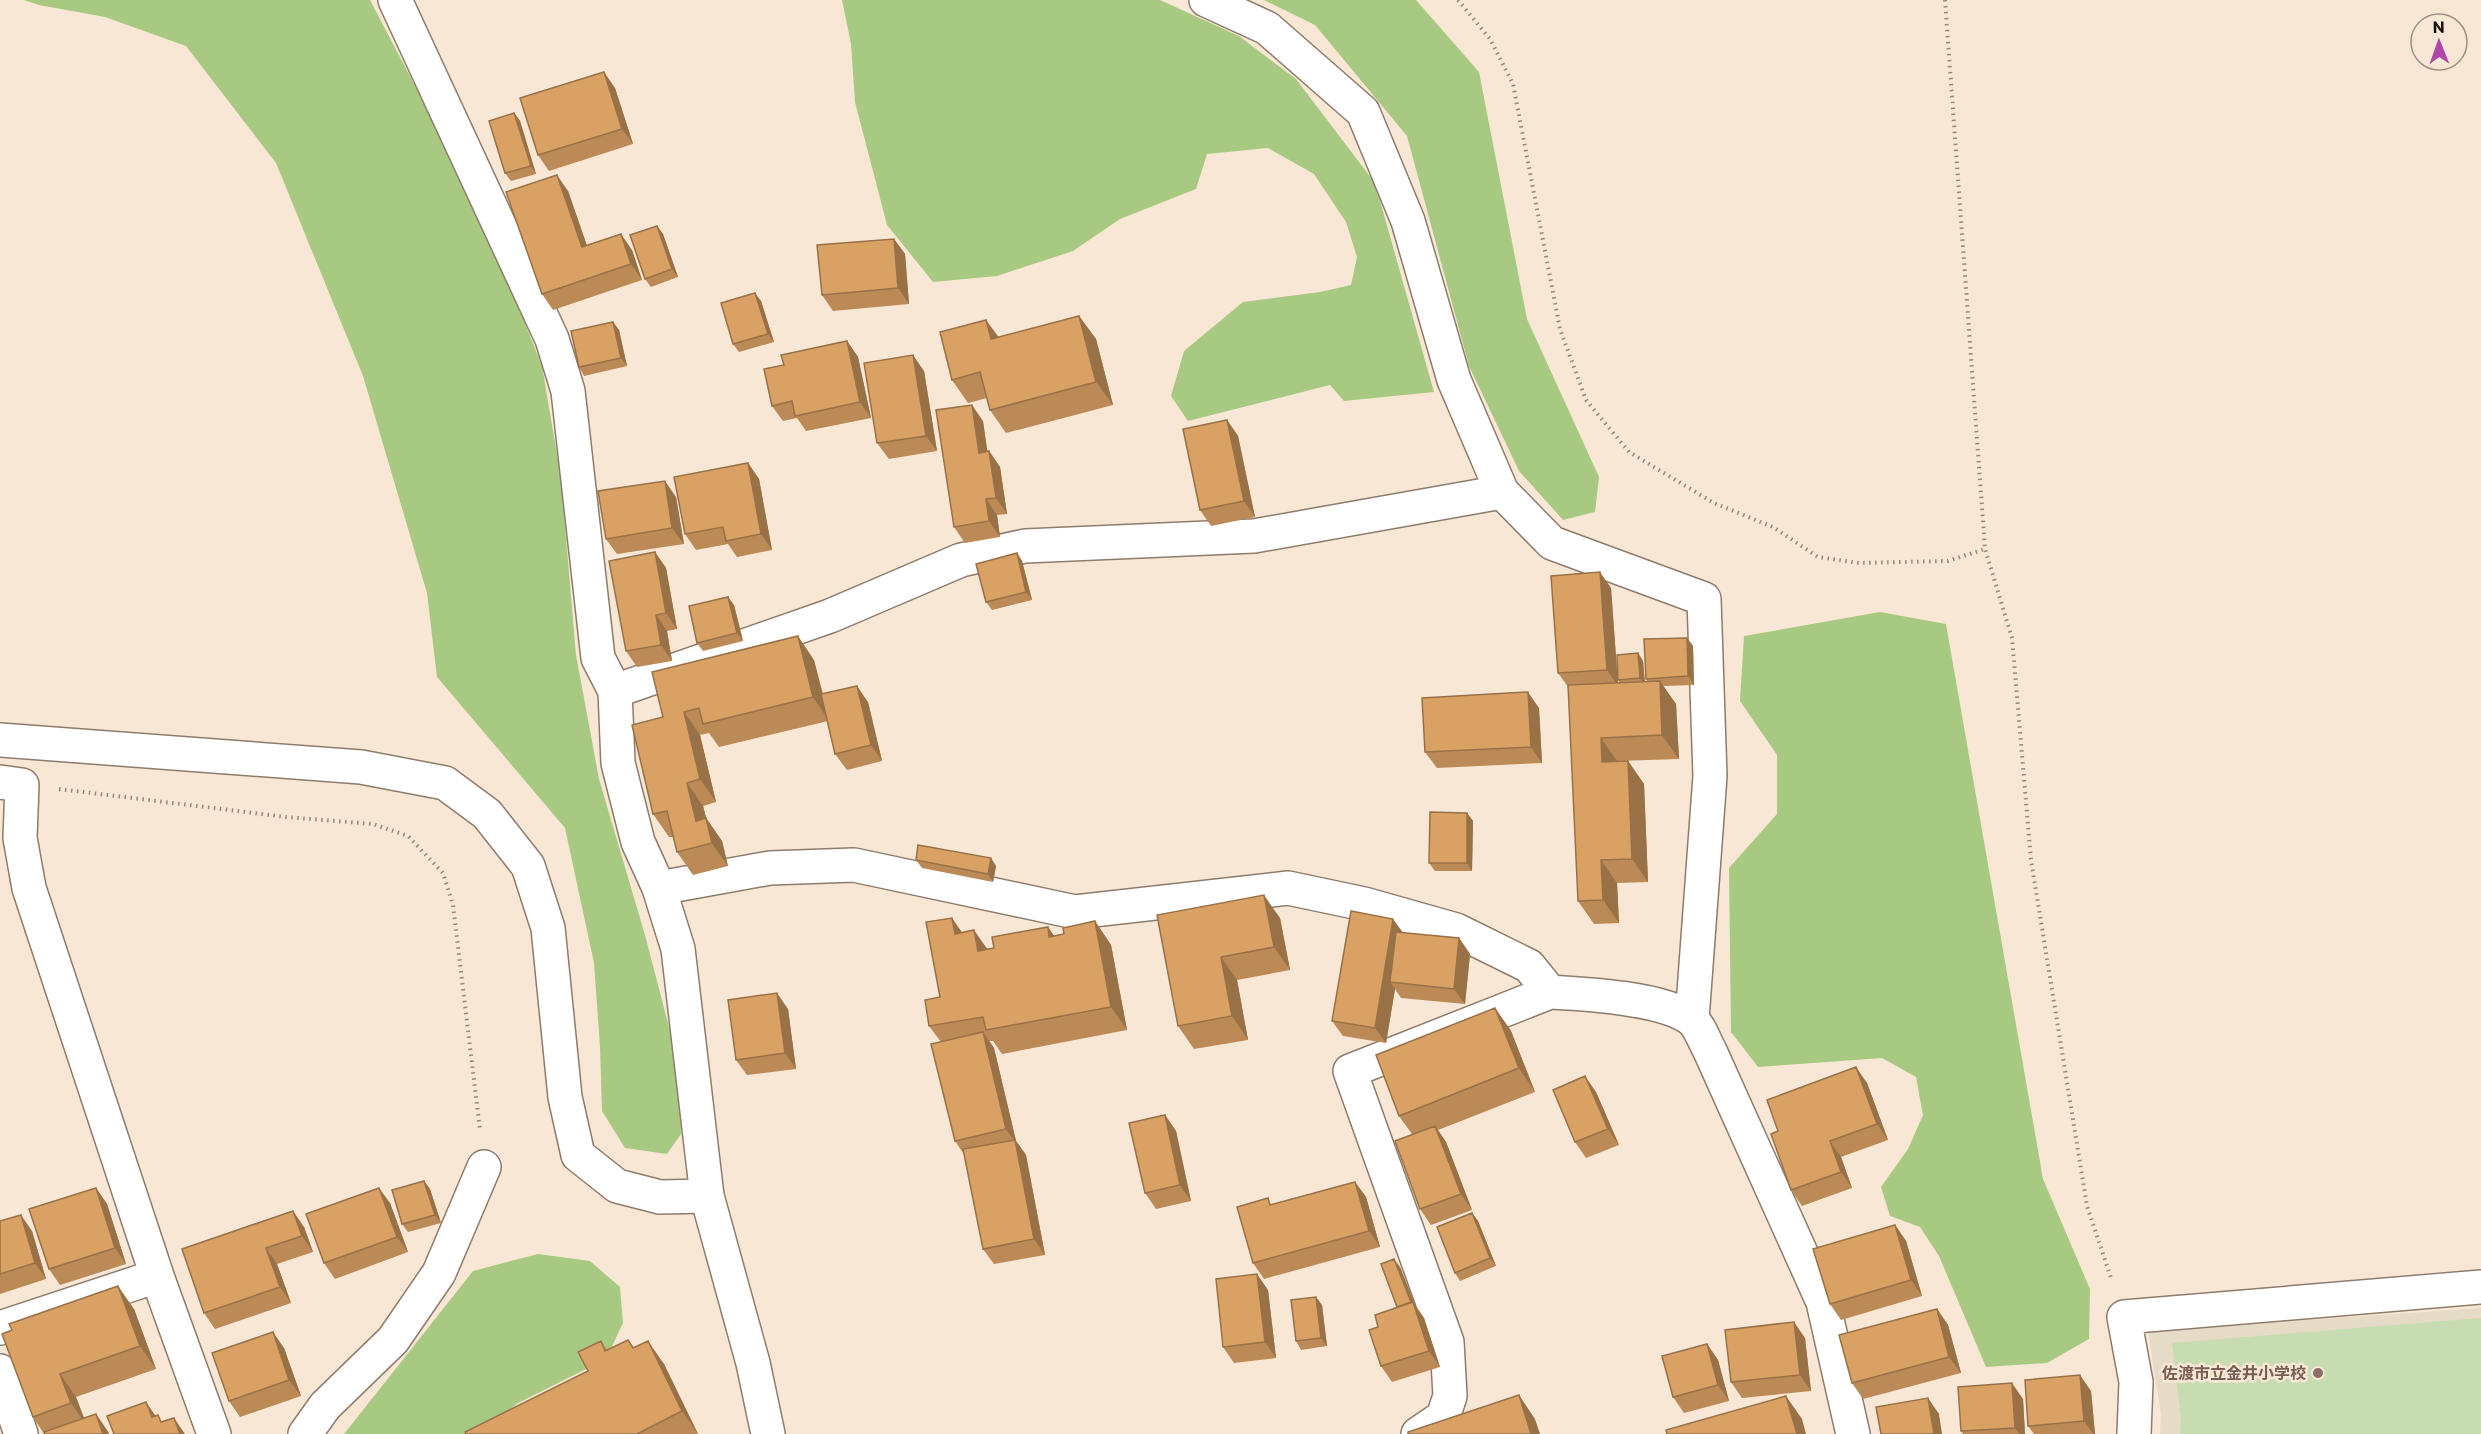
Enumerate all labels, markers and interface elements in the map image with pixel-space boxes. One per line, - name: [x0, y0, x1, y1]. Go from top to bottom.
- north arrow: [2409, 12, 2469, 72]
- text: N: [2433, 17, 2445, 36]
- place label: 佐渡市立金井小学校: [2161, 1363, 2306, 1382]
- marker: 佐渡市立金井小学校: [2311, 1366, 2325, 1380]

